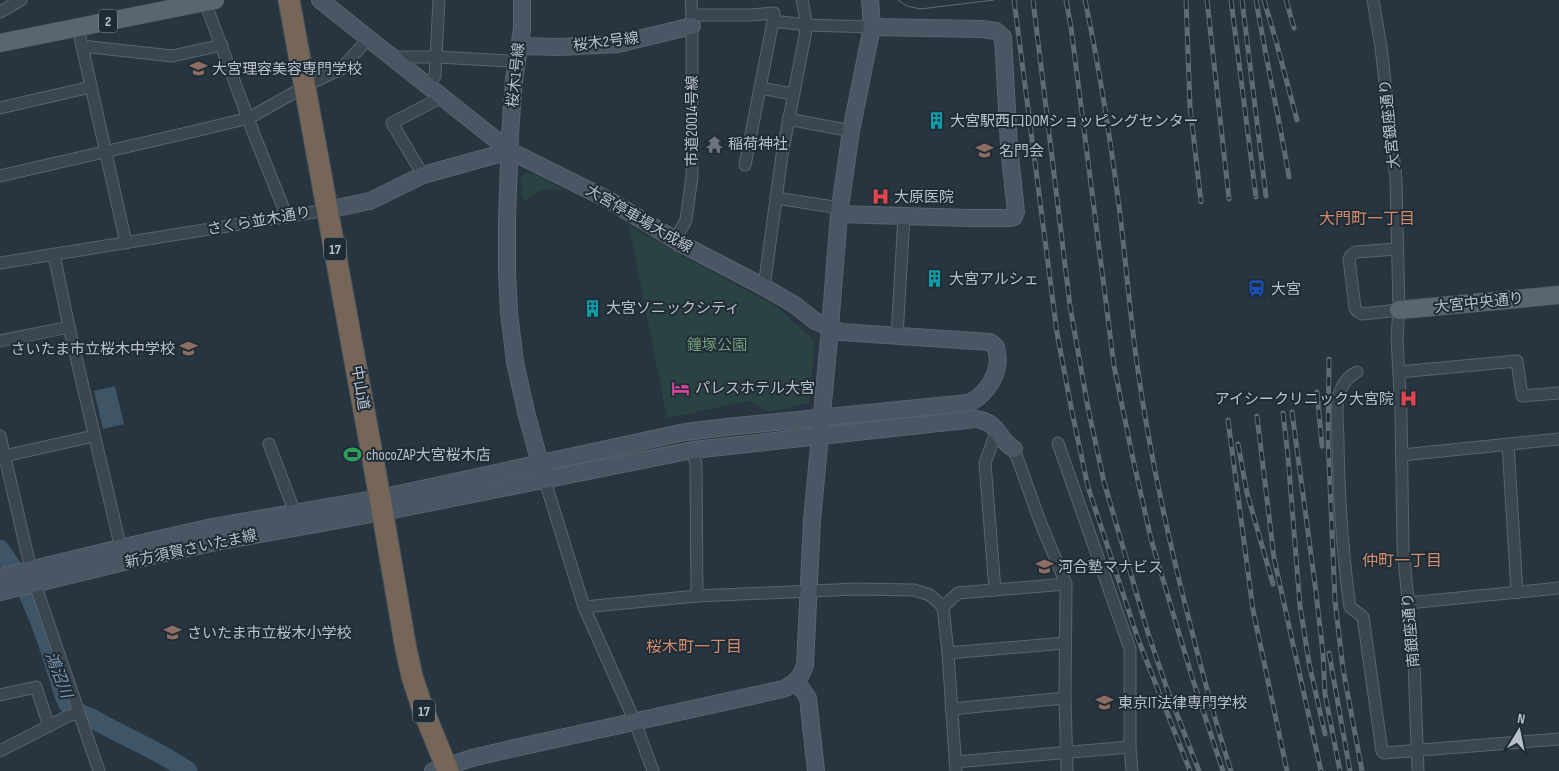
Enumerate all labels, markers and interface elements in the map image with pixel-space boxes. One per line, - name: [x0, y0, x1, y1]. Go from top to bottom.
- road number: 2: [99, 10, 117, 32]
- street label: 桜木2号線: [572, 29, 640, 55]
- street label: 桜木1号線: [503, 42, 529, 108]
- school or university icon: 大宮理容美容専門学校: [188, 59, 208, 79]
- place label: 大宮理容美容専門学校: [212, 60, 362, 79]
- street label: 市道20014号線: [683, 75, 702, 167]
- street label: 大宮銀座通り: [1376, 78, 1404, 170]
- building icon: 大宮駅西口DOMショッピングセンター: [926, 111, 946, 131]
- place label: 大宮駅西口DOMショッピングセンター: [950, 112, 1199, 131]
- temple icon: 稲荷神社: [704, 134, 724, 154]
- place label: 稲荷神社: [728, 135, 788, 154]
- school or university icon: 名門会: [975, 141, 995, 161]
- place label: 名門会: [999, 142, 1044, 161]
- street label: 大宮停車場大成線: [582, 181, 696, 257]
- hospital icon: 大原医院: [870, 187, 890, 207]
- place label: 大原医院: [894, 188, 954, 207]
- street label: さくら並木通り: [206, 203, 312, 239]
- district label: 大門町一丁目: [1319, 210, 1415, 229]
- road number: 17: [324, 238, 346, 260]
- building icon: 大宮アルシェ: [925, 269, 945, 289]
- place label: 大宮アルシェ: [949, 270, 1039, 289]
- station icon: 大宮: [1247, 279, 1267, 299]
- place label: 大宮: [1271, 280, 1301, 299]
- street label: 大宮中央通り: [1433, 289, 1525, 317]
- building icon: 大宮ソニックシティ: [582, 298, 602, 318]
- place label: 大宮ソニックシティ: [606, 299, 740, 318]
- park label: 鐘塚公園: [687, 336, 747, 355]
- school or university icon: さいたま市立桜木中学校: [179, 339, 199, 359]
- place label: さいたま市立桜木中学校: [10, 340, 175, 359]
- street label: 中山道: [347, 364, 373, 412]
- hotel icon: パレスホテル大宮: [671, 378, 691, 398]
- place label: パレスホテル大宮: [695, 379, 815, 398]
- hospital icon: アイシークリニック大宮院: [1398, 389, 1418, 409]
- place label: アイシークリニック大宮院: [1215, 390, 1394, 409]
- sports icon: chocoZAP大宮桜木店: [342, 445, 362, 465]
- place label: chocoZAP大宮桜木店: [366, 446, 491, 465]
- street label: 新方須賀さいたま線: [123, 526, 259, 572]
- district label: 仲町一丁目: [1362, 552, 1442, 571]
- school or university icon: 河合塾マナビス: [1034, 557, 1054, 577]
- place label: 河合塾マナビス: [1058, 558, 1163, 577]
- street label: 南銀座通り: [1398, 592, 1424, 668]
- school or university icon: さいたま市立桜木小学校: [163, 623, 183, 643]
- place label: さいたま市立桜木小学校: [187, 624, 352, 643]
- district label: 桜木町一丁目: [646, 638, 742, 657]
- water label: 鴻沼川: [41, 649, 76, 703]
- school or university icon: 東京IT法律専門学校: [1094, 693, 1114, 713]
- place label: 東京IT法律専門学校: [1118, 694, 1247, 713]
- road number: 17: [413, 699, 435, 722]
- north arrow: [1494, 706, 1544, 756]
- text: N: [1516, 710, 1526, 728]

